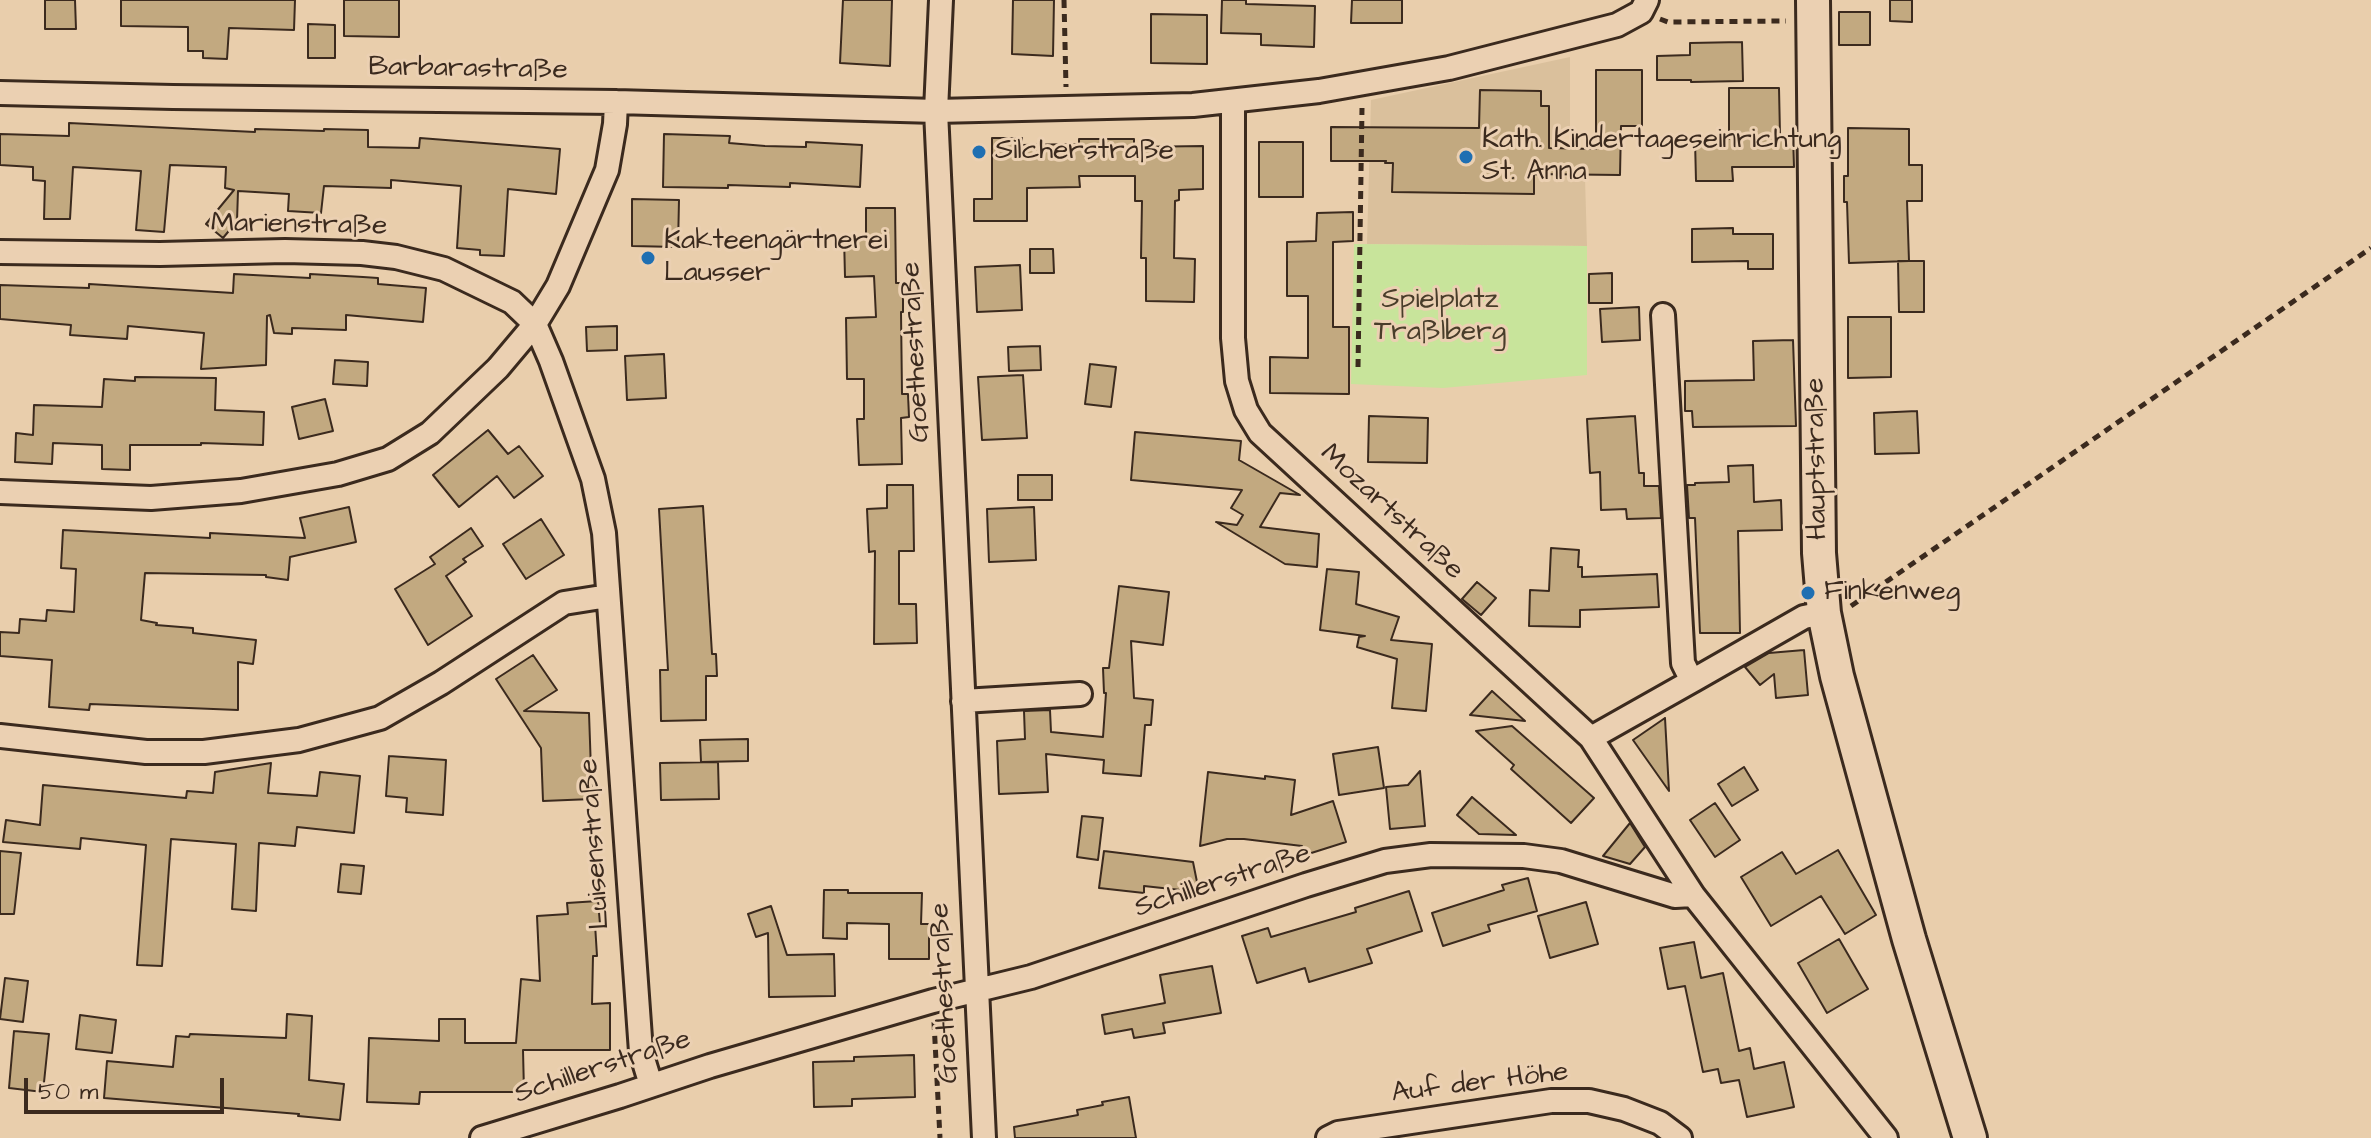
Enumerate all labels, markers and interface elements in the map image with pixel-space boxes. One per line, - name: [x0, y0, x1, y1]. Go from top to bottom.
- street label: Barbarastraße: [368, 51, 568, 89]
- place label: Kath. Kindertageseinrichtung St. Anna: [1482, 124, 1842, 190]
- place label: Silcherstraße: [995, 135, 1174, 169]
- marker: Silcherstraße: [970, 143, 988, 161]
- marker: Kath. Kindertageseinrichtung St. Anna: [1457, 148, 1475, 166]
- street label: Marienstraße: [211, 208, 387, 244]
- place label: Kakteengärtnerei Lausser: [664, 225, 887, 291]
- marker: Kakteengärtnerei Lausser: [639, 249, 657, 267]
- street label: Goethestraße: [895, 261, 939, 443]
- park label: Spielplatz Traßlberg: [1374, 284, 1506, 350]
- street label: Hauptstraße: [1800, 377, 1836, 541]
- street label: Mozartstraße: [1312, 438, 1470, 588]
- place label: Finkenweg: [1824, 576, 1960, 610]
- marker: Finkenweg: [1799, 584, 1817, 602]
- street label: Luisenstraße: [573, 757, 619, 931]
- street label: Schillerstraße: [1131, 838, 1315, 926]
- street label: Goethestraße: [924, 902, 968, 1084]
- street label: Schillerstraße: [511, 1024, 695, 1112]
- street label: Auf der Höhe: [1390, 1056, 1570, 1112]
- scale bar: [28, 1062, 228, 1112]
- text: 50 m: [38, 1075, 98, 1109]

